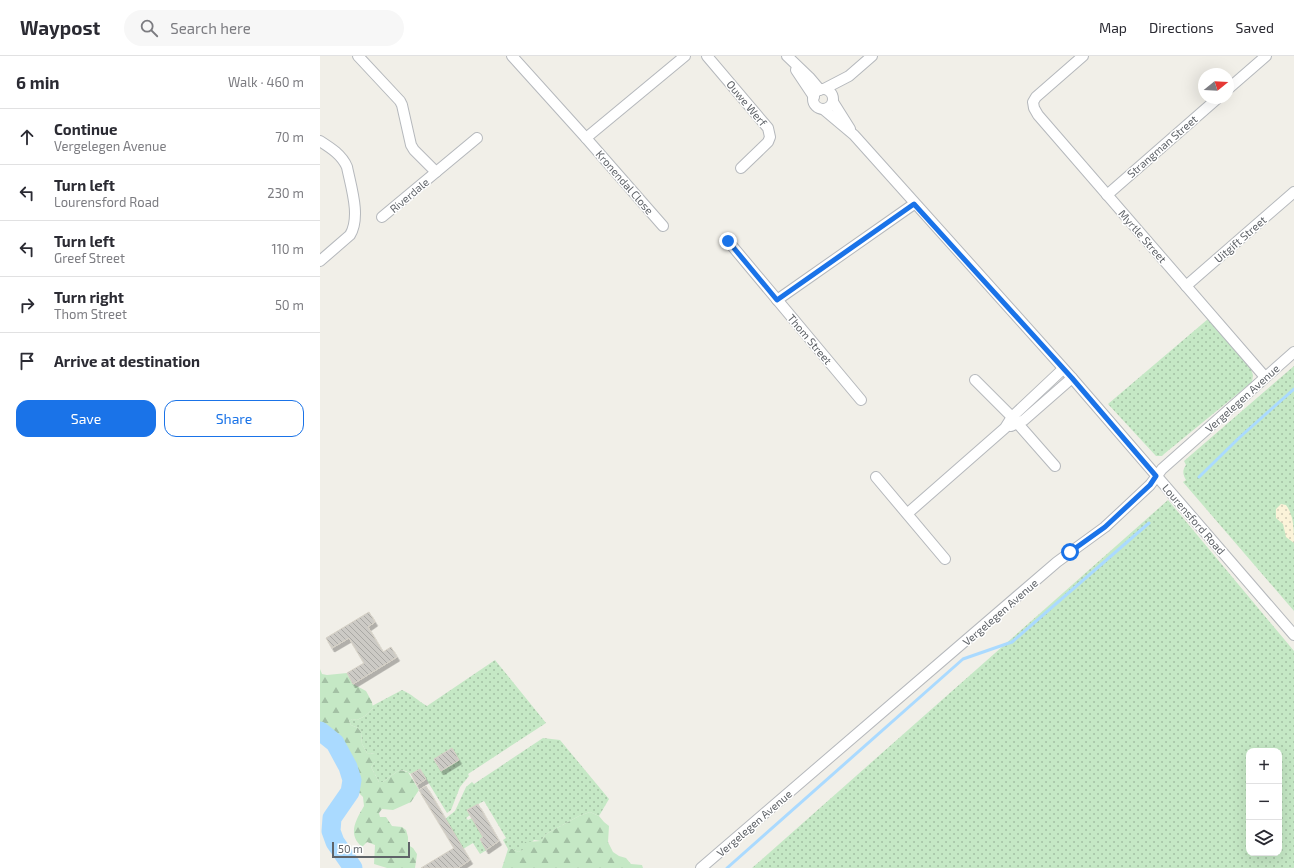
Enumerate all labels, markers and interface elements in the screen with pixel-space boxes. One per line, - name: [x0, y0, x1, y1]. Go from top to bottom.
- search box: [124, 10, 404, 46]
- text: Waypost: [20, 16, 100, 39]
- icon: search: [138, 17, 160, 39]
- text: Search here: [170, 19, 251, 37]
- text: Map: [1099, 19, 1127, 36]
- text: Directions: [1149, 19, 1214, 36]
- text: Saved: [1236, 19, 1274, 36]
- north arrow: [1198, 68, 1234, 104]
- text: 6 min: [16, 72, 60, 92]
- text: Walk · 460 m: [228, 74, 304, 90]
- street label: Ouwe Werf: [724, 78, 770, 129]
- street label: Strangman Street: [1124, 112, 1200, 180]
- text: Continue: [54, 120, 117, 138]
- icon: ahead: [16, 126, 38, 148]
- text: 70 m: [275, 129, 304, 145]
- text: Vergelegen Avenue: [54, 138, 166, 154]
- street label: Kronendal Close: [594, 147, 656, 217]
- street label: Riverdale: [387, 175, 431, 215]
- text: Turn left: [54, 176, 115, 194]
- icon: left: [16, 182, 38, 204]
- text: 230 m: [267, 185, 304, 201]
- text: Lourensford Road: [54, 194, 159, 210]
- street label: Myrtle Street: [1116, 207, 1170, 265]
- street label: Uitgift Street: [1211, 213, 1269, 265]
- text: Turn left: [54, 232, 115, 250]
- route end: [719, 232, 737, 250]
- icon: left: [16, 238, 38, 260]
- text: 110 m: [272, 241, 304, 257]
- text: Greef Street: [54, 250, 125, 266]
- text: Turn right: [54, 288, 124, 306]
- icon: right: [16, 294, 38, 316]
- text: 50 m: [275, 297, 304, 313]
- text: Thom Street: [54, 306, 127, 322]
- street label: Thom Street: [785, 311, 835, 367]
- icon: arrive: [16, 350, 38, 372]
- text: Arrive at destination: [54, 352, 200, 370]
- street label: Vergelegen Avenue: [1202, 361, 1282, 435]
- button: Save: [16, 400, 156, 437]
- button: Share: [164, 400, 304, 437]
- street label: Lourensford Road: [1160, 481, 1228, 557]
- route start: [1061, 543, 1079, 561]
- street label: Vergelegen Avenue: [960, 576, 1040, 648]
- map controls: [1246, 748, 1282, 856]
- button: +: [1246, 748, 1282, 784]
- button: −: [1246, 784, 1282, 820]
- street label: Vergelegen Avenue: [714, 787, 794, 859]
- button: layers: [1246, 820, 1282, 856]
- scale bar: [332, 840, 410, 859]
- text: 50 m: [338, 842, 363, 855]

